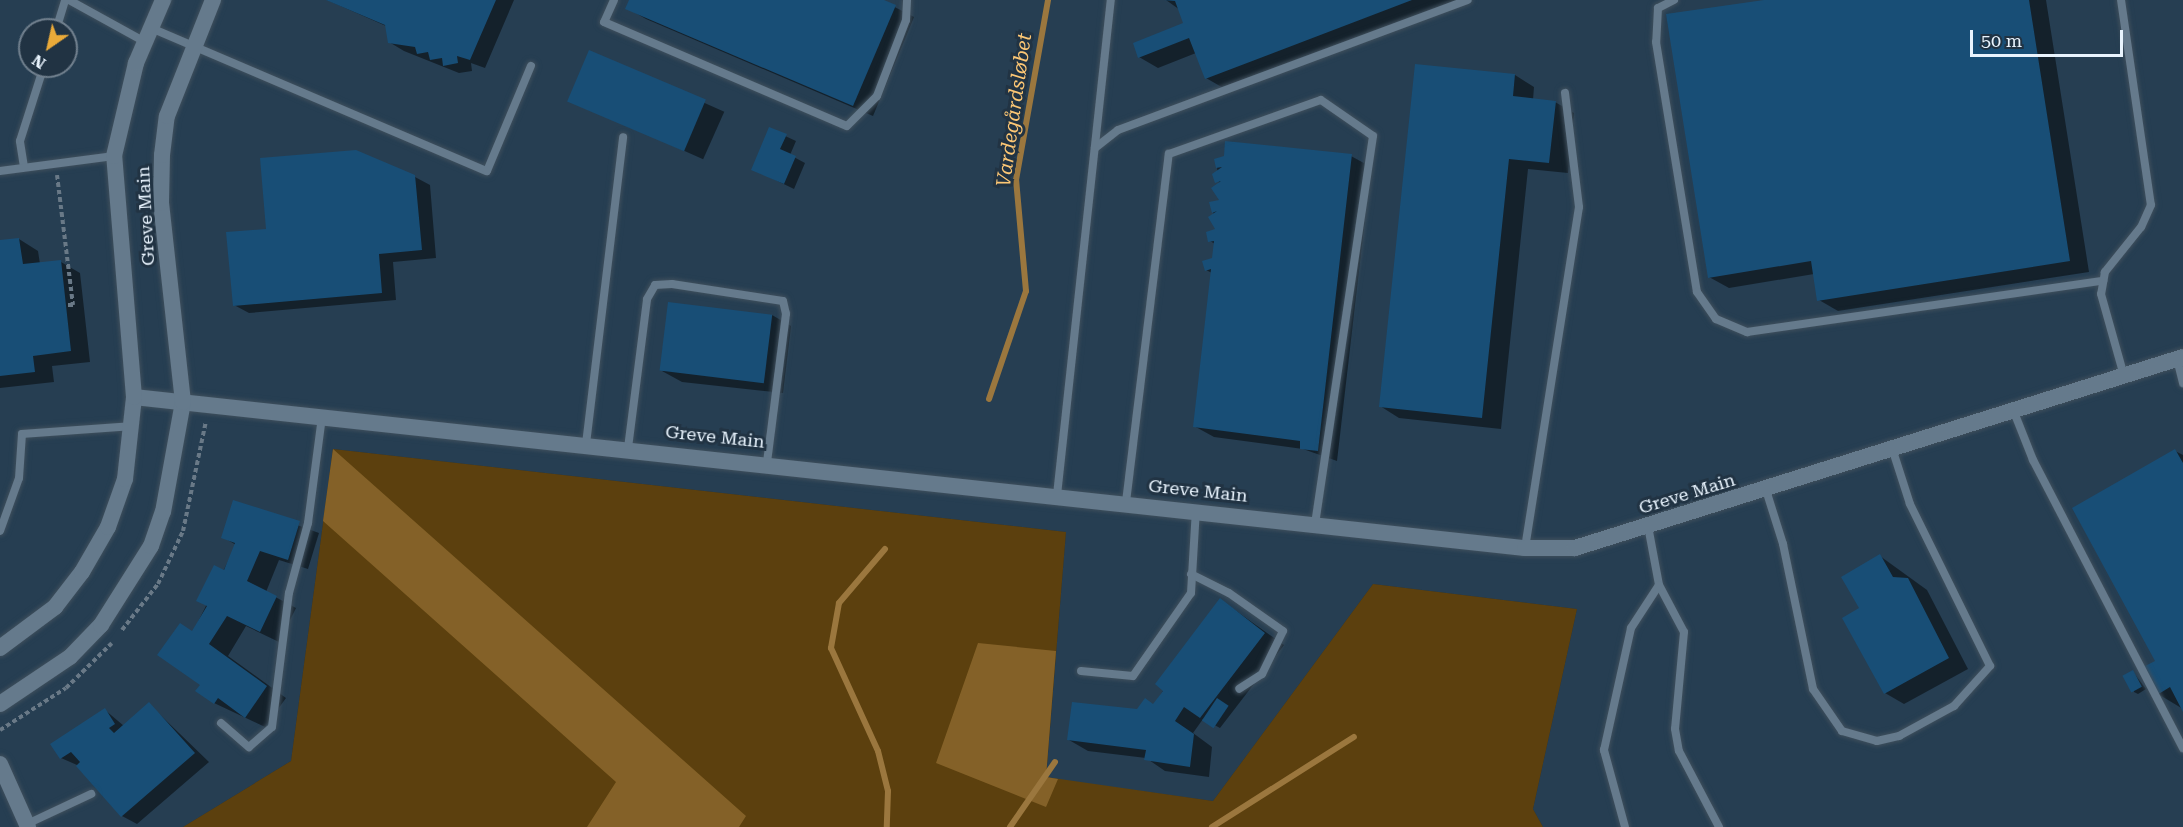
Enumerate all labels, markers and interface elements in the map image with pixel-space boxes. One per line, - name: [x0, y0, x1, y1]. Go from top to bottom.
- north arrow: [18, 18, 78, 78]
- scale bar: [1973, 18, 2126, 56]
- text: 50 m: [1981, 30, 2022, 51]
- water label: Vardegårdsløbet: [991, 32, 1037, 188]
- text: N: [28, 50, 49, 73]
- street label: Greve Main: [133, 166, 159, 266]
- street label: Greve Main: [664, 421, 766, 453]
- street label: Greve Main: [1636, 469, 1738, 519]
- street label: Greve Main: [1147, 475, 1249, 507]

